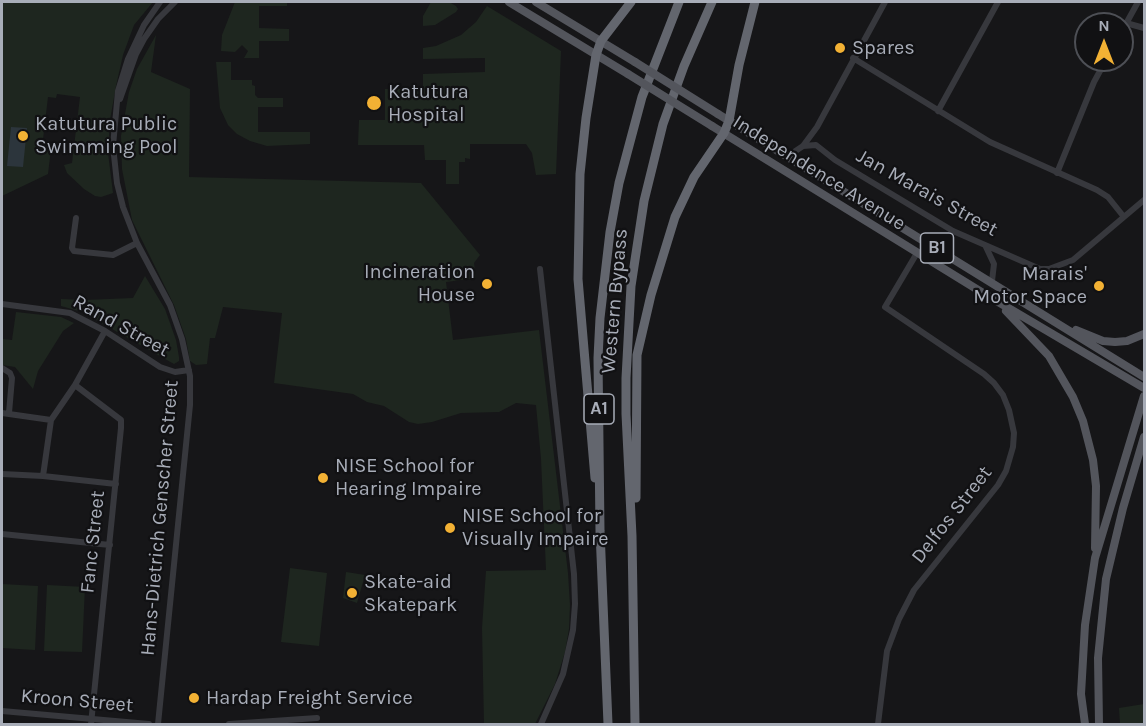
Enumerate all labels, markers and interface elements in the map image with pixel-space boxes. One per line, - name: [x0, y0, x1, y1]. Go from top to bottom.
- north arrow: [1074, 12, 1134, 72]
- text: N: [1098, 16, 1110, 35]
- place label: Spares: [852, 36, 915, 60]
- marker: Spares: [833, 41, 847, 55]
- place label: Katutura Hospital: [388, 80, 469, 127]
- marker: Katutura Hospital: [365, 94, 383, 112]
- street label: Independence Avenue: [728, 110, 910, 236]
- place label: Katutura Public Swimming Pool: [35, 112, 178, 159]
- marker: Katutura Public Swimming Pool: [16, 129, 30, 143]
- street label: Jan Marais Street: [852, 144, 1002, 242]
- street label: Western Bypass: [597, 228, 633, 374]
- road number: B1: [920, 233, 954, 263]
- place label: Incineration House: [364, 260, 475, 307]
- place label: Marais' Motor Space: [973, 262, 1087, 309]
- marker: Incineration House: [480, 277, 494, 291]
- marker: Marais' Motor Space: [1092, 279, 1106, 293]
- street label: Rand Street: [68, 290, 174, 362]
- street label: Hans-Dietrich Genscher Street: [136, 379, 184, 657]
- road number: A1: [584, 394, 614, 424]
- place label: NISE School for Hearing Impaire: [335, 454, 481, 501]
- street label: Delfos Street: [907, 462, 997, 568]
- marker: NISE School for Hearing Impaire: [316, 471, 330, 485]
- street label: Fanc Street: [76, 490, 110, 594]
- place label: NISE School for Visually Impaire: [462, 504, 609, 551]
- marker: NISE School for Visually Impaire: [443, 521, 457, 535]
- place label: Skate-aid Skatepark: [364, 570, 457, 617]
- marker: Skate-aid Skatepark: [345, 586, 359, 600]
- street label: Kroon Street: [20, 684, 134, 718]
- place label: Hardap Freight Service: [206, 686, 413, 710]
- marker: Hardap Freight Service: [187, 691, 201, 705]

